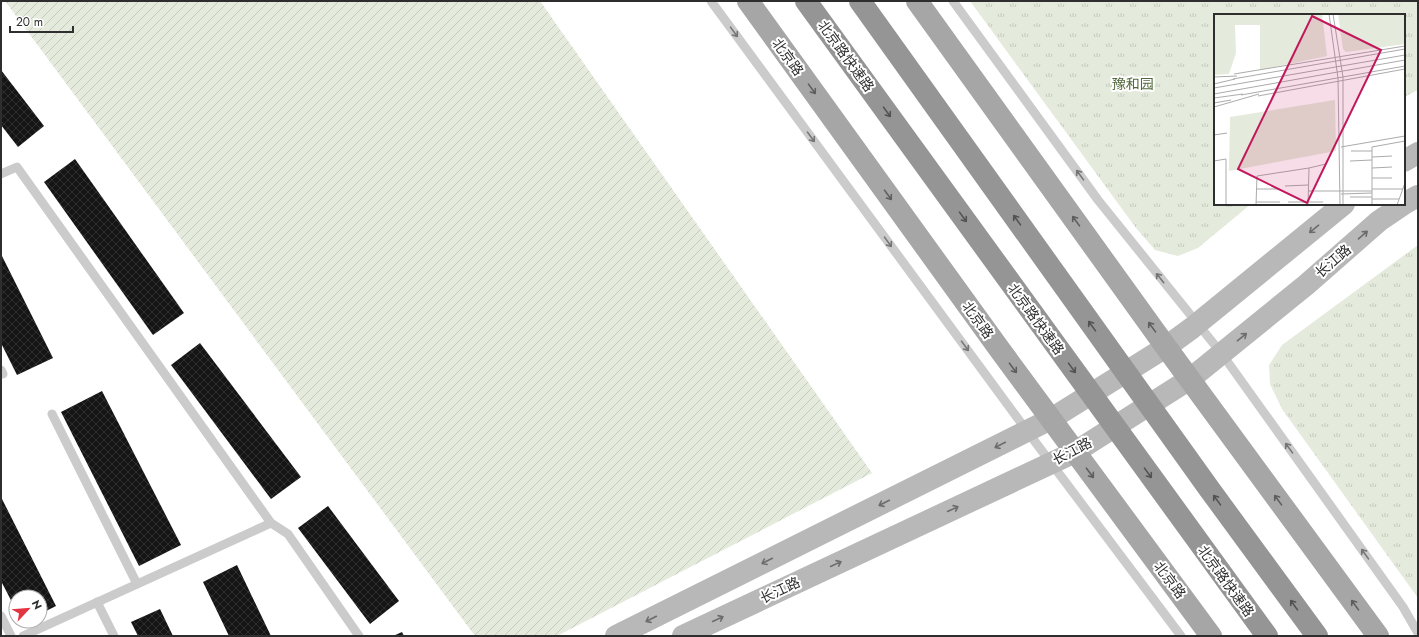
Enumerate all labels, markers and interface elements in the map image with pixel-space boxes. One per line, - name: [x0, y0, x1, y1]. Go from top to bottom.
- scale bar: [10, 8, 73, 34]
- text: 20 m: [16, 13, 43, 31]
- inset map: [1214, 14, 1405, 205]
- street label: 北京路快速路: [813, 16, 879, 96]
- one-way arrow: [730, 27, 738, 38]
- street label: 北京路: [768, 34, 808, 80]
- park label: 豫和园: [1112, 74, 1154, 94]
- one-way arrow: [807, 84, 816, 95]
- one-way arrow: [883, 106, 891, 117]
- one-way arrow: [807, 131, 815, 142]
- one-way arrow: [1076, 170, 1084, 181]
- one-way arrow: [884, 189, 892, 200]
- one-way arrow: [959, 212, 967, 223]
- one-way arrow: [1012, 215, 1021, 226]
- one-way arrow: [1072, 216, 1080, 227]
- one-way arrow: [1308, 224, 1319, 233]
- one-way arrow: [1358, 231, 1368, 240]
- one-way arrow: [884, 236, 892, 247]
- street label: 长江路: [1311, 240, 1355, 282]
- one-way arrow: [1156, 272, 1165, 283]
- street label: 北京路快速路: [1003, 279, 1069, 359]
- street label: 北京路: [958, 297, 998, 343]
- one-way arrow: [1088, 320, 1096, 331]
- one-way arrow: [1148, 321, 1156, 332]
- one-way arrow: [1237, 333, 1248, 341]
- one-way arrow: [961, 341, 969, 352]
- one-way arrow: [1009, 362, 1017, 373]
- one-way arrow: [1068, 362, 1076, 373]
- street label: 长江路: [1049, 432, 1095, 470]
- one-way arrow: [994, 441, 1006, 449]
- one-way arrow: [1285, 443, 1293, 454]
- one-way arrow: [1086, 467, 1095, 478]
- one-way arrow: [1144, 468, 1152, 479]
- one-way arrow: [1213, 494, 1221, 505]
- one-way arrow: [1274, 494, 1282, 505]
- one-way arrow: [878, 500, 890, 507]
- one-way arrow: [947, 505, 959, 512]
- street label: 北京路快速路: [1193, 541, 1259, 621]
- one-way arrow: [1361, 548, 1369, 559]
- street label: 北京路: [1149, 557, 1191, 603]
- one-way arrow: [762, 558, 774, 565]
- one-way arrow: [829, 560, 841, 567]
- street label: 长江路: [757, 572, 803, 608]
- north arrow: [8, 589, 48, 629]
- text: N: [28, 597, 46, 612]
- one-way arrow: [1289, 599, 1298, 610]
- one-way arrow: [1351, 599, 1359, 610]
- one-way arrow: [712, 615, 724, 622]
- one-way arrow: [645, 616, 657, 623]

